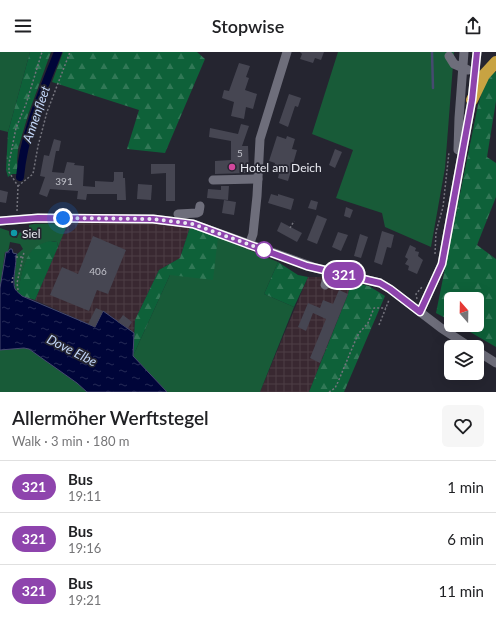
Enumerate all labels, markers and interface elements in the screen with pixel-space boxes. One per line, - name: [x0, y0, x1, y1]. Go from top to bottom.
- icon: menu: [12, 15, 34, 37]
- text: Stopwise: [212, 15, 284, 37]
- icon: share: [462, 15, 484, 37]
- water label: Annenfleet: [18, 83, 53, 146]
- house number: 5: [237, 147, 243, 159]
- place label: Hotel am Deich: [240, 160, 322, 175]
- marker: Hotel am Deich: [227, 162, 237, 172]
- house number: 391: [55, 175, 73, 187]
- your location: [53, 208, 73, 228]
- place label: Siel: [22, 226, 41, 241]
- marker: Siel: [9, 228, 19, 238]
- unlabelled marker: [255, 241, 273, 259]
- line badge: 321: [321, 262, 367, 288]
- house number: 406: [89, 265, 107, 277]
- text: 321: [332, 266, 356, 283]
- north arrow: [444, 292, 484, 332]
- map controls: [444, 292, 484, 380]
- water label: Dove Elbe: [44, 331, 100, 369]
- button: layers: [444, 340, 484, 380]
- button: heart: [442, 405, 484, 447]
- text: Allermöher Werftstegel: [12, 406, 209, 429]
- text: Walk · 3 min · 180 m: [12, 433, 130, 449]
- text: Bus: [68, 470, 93, 488]
- text: 321: [22, 478, 46, 495]
- text: 1 min: [447, 478, 484, 496]
- text: 19:11: [68, 488, 101, 504]
- text: Bus: [68, 522, 93, 540]
- text: 321: [22, 530, 46, 547]
- text: 6 min: [447, 530, 484, 548]
- text: 19:16: [68, 540, 101, 556]
- text: Bus: [68, 574, 93, 592]
- text: 321: [22, 582, 46, 599]
- text: 11 min: [438, 582, 484, 600]
- text: 19:21: [68, 592, 101, 608]

